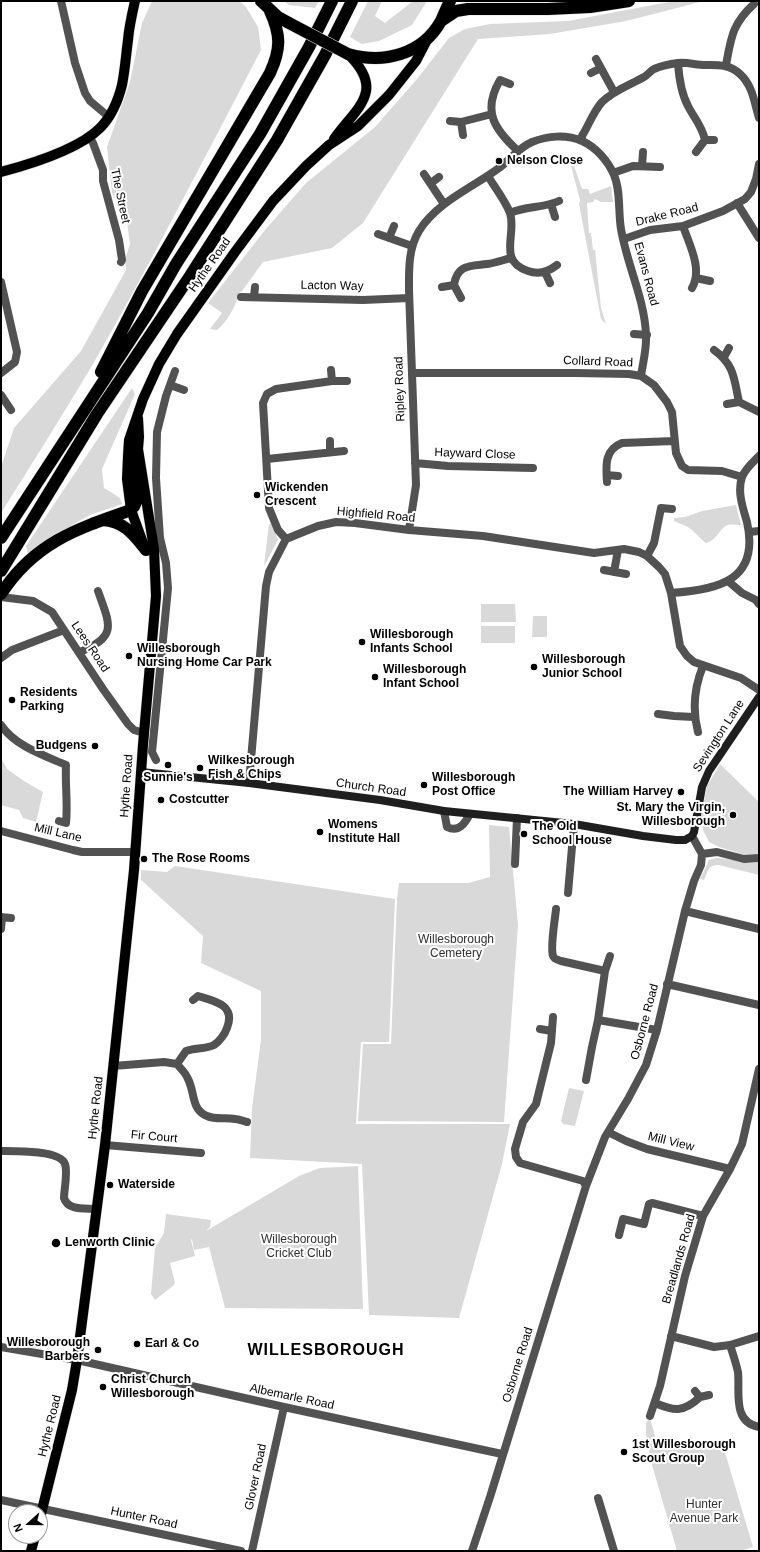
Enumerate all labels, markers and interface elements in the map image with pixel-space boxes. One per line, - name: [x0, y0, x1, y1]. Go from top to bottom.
- place label: Nelson Close: [507, 154, 583, 168]
- marker: Nelson Close: [494, 156, 504, 166]
- street label: The Street: [107, 167, 133, 225]
- street label: Drake Road: [634, 200, 700, 230]
- street label: Hythe Road: [186, 235, 234, 295]
- street label: Evans Road: [631, 241, 661, 307]
- street label: Lacton Way: [300, 278, 364, 294]
- street label: Collard Road: [563, 354, 633, 370]
- street label: Ripley Road: [392, 356, 408, 422]
- street label: Hayward Close: [434, 445, 516, 463]
- place label: Wickenden Crescent: [265, 481, 328, 509]
- marker: Wickenden Crescent: [252, 490, 262, 500]
- street label: Highfield Road: [336, 504, 416, 526]
- street label: Lees Road: [68, 619, 112, 675]
- place label: Willesborough Infants School: [370, 628, 453, 656]
- marker: Willesborough Infants School: [357, 637, 367, 647]
- place label: Willesborough Nursing Home Car Park: [137, 642, 272, 670]
- marker: Willesborough Nursing Home Car Park: [124, 651, 134, 661]
- place label: Willesborough Junior School: [542, 653, 625, 681]
- marker: Willesborough Junior School: [529, 662, 539, 672]
- place label: Willesborough Infant School: [383, 663, 466, 691]
- marker: Willesborough Infant School: [370, 672, 380, 682]
- place label: Residents Parking: [20, 686, 77, 714]
- marker: Residents Parking: [7, 695, 17, 705]
- street label: Sevington Lane: [690, 697, 748, 775]
- place label: Budgens: [36, 739, 87, 753]
- marker: Budgens: [90, 741, 100, 751]
- street label: Hythe Road: [118, 754, 136, 818]
- place label: Wilkesborough Fish & Chips: [208, 754, 295, 782]
- marker: Sunnie's: [163, 760, 173, 770]
- marker: Wilkesborough Fish & Chips: [195, 763, 205, 773]
- place label: Sunnie's: [143, 771, 193, 785]
- place label: Willesborough Post Office: [432, 771, 515, 799]
- street label: Church Road: [335, 776, 407, 800]
- marker: Willesborough Post Office: [419, 780, 429, 790]
- place label: The William Harvey: [563, 785, 673, 799]
- marker: The William Harvey: [676, 787, 686, 797]
- place label: Costcutter: [169, 793, 229, 807]
- marker: Costcutter: [156, 795, 166, 805]
- place label: St. Mary the Virgin, Willesborough: [617, 801, 725, 829]
- marker: St. Mary the Virgin, Willesborough: [728, 810, 738, 820]
- place label: Womens Institute Hall: [328, 818, 400, 846]
- place label: The Old School House: [532, 820, 612, 848]
- street label: Mill Lane: [33, 821, 83, 845]
- marker: Womens Institute Hall: [315, 827, 325, 837]
- marker: The Old School House: [519, 829, 529, 839]
- place label: The Rose Rooms: [152, 852, 250, 866]
- marker: The Rose Rooms: [139, 854, 149, 864]
- park label: Willesborough Cemetery: [418, 933, 494, 961]
- street label: Osborne Road: [628, 982, 662, 1062]
- street label: Hythe Road: [86, 1076, 106, 1140]
- street label: Fir Court: [130, 1128, 178, 1146]
- street label: Mill View: [646, 1129, 696, 1155]
- place label: Waterside: [118, 1178, 175, 1192]
- marker: Waterside: [105, 1180, 115, 1190]
- street label: Breadlands Road: [659, 1212, 699, 1306]
- park label: Willesborough Cricket Club: [261, 1233, 337, 1261]
- place label: Lenworth Clinic: [65, 1236, 155, 1250]
- marker: Lenworth Clinic: [50, 1237, 62, 1249]
- street label: Osborne Road: [500, 1326, 536, 1404]
- place label: Willesborough Barbers: [7, 1336, 90, 1364]
- place label: Earl & Co: [145, 1337, 199, 1351]
- marker: Earl & Co: [132, 1339, 142, 1349]
- district label: WILLESBOROUGH: [248, 1341, 404, 1361]
- marker: Willesborough Barbers: [93, 1345, 103, 1355]
- place label: Christ Church Willesborough: [111, 1373, 194, 1401]
- street label: Albemarle Road: [248, 1381, 336, 1413]
- marker: Christ Church Willesborough: [98, 1382, 108, 1392]
- street label: Hythe Road: [35, 1394, 65, 1458]
- place label: 1st Willesborough Scout Group: [632, 1438, 736, 1466]
- street label: Glover Road: [242, 1443, 270, 1511]
- marker: 1st Willesborough Scout Group: [619, 1447, 629, 1457]
- park label: Hunter Avenue Park: [670, 1498, 738, 1526]
- north arrow: [8, 1504, 48, 1544]
- street label: Hunter Road: [109, 1504, 179, 1532]
- text: N: [11, 1522, 25, 1534]

